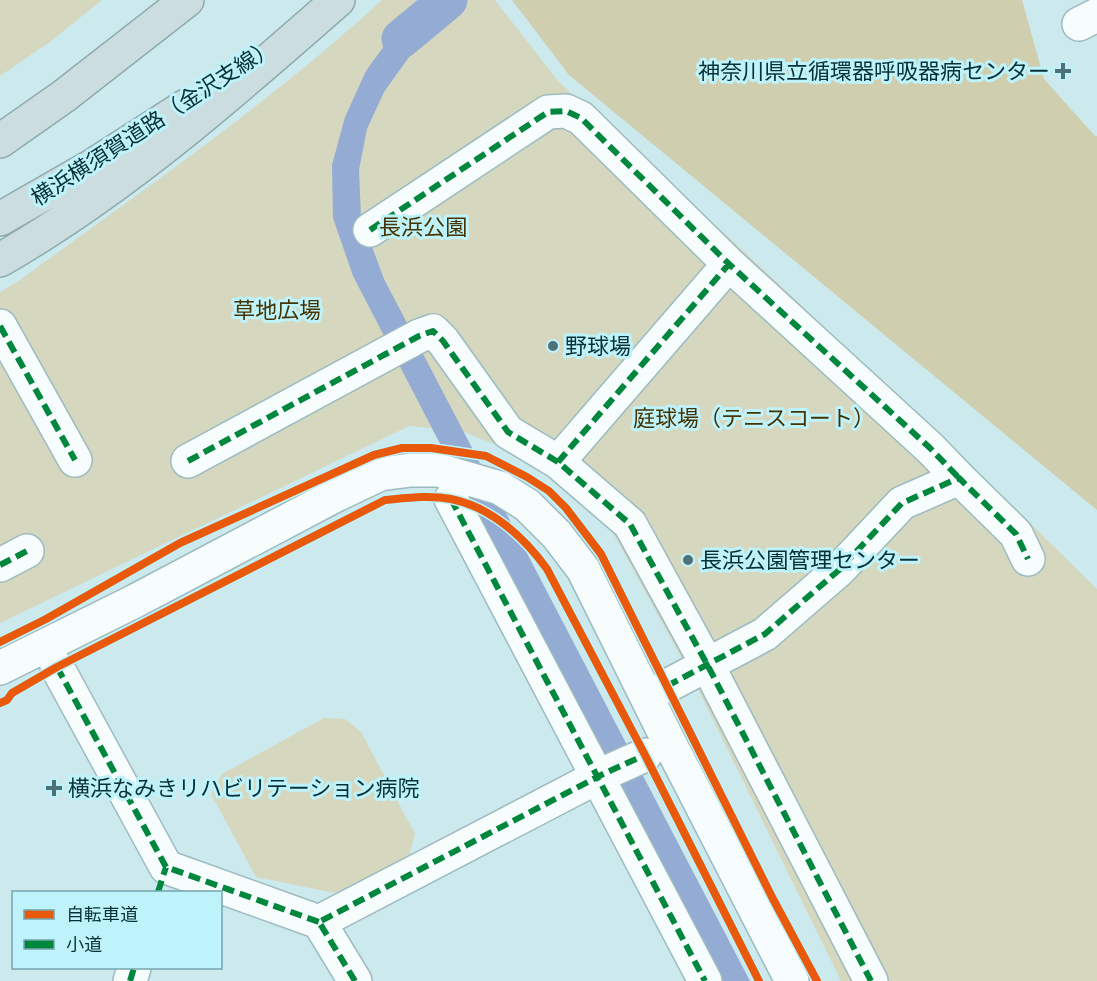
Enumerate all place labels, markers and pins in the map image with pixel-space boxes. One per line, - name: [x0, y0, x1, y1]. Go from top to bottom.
- place label: 神奈川県立循環器呼吸器病センター: [698, 54, 1050, 88]
- marker: 神奈川県立循環器呼吸器病センター: [1054, 62, 1072, 80]
- place label: 野球場: [565, 329, 631, 363]
- marker: 野球場: [546, 339, 560, 353]
- place label: 長浜公園管理センター: [700, 543, 920, 577]
- marker: 長浜公園管理センター: [681, 553, 695, 567]
- place label: 横浜なみきリハビリテーション病院: [68, 771, 420, 805]
- marker: 横浜なみきリハビリテーション病院: [45, 779, 63, 797]

